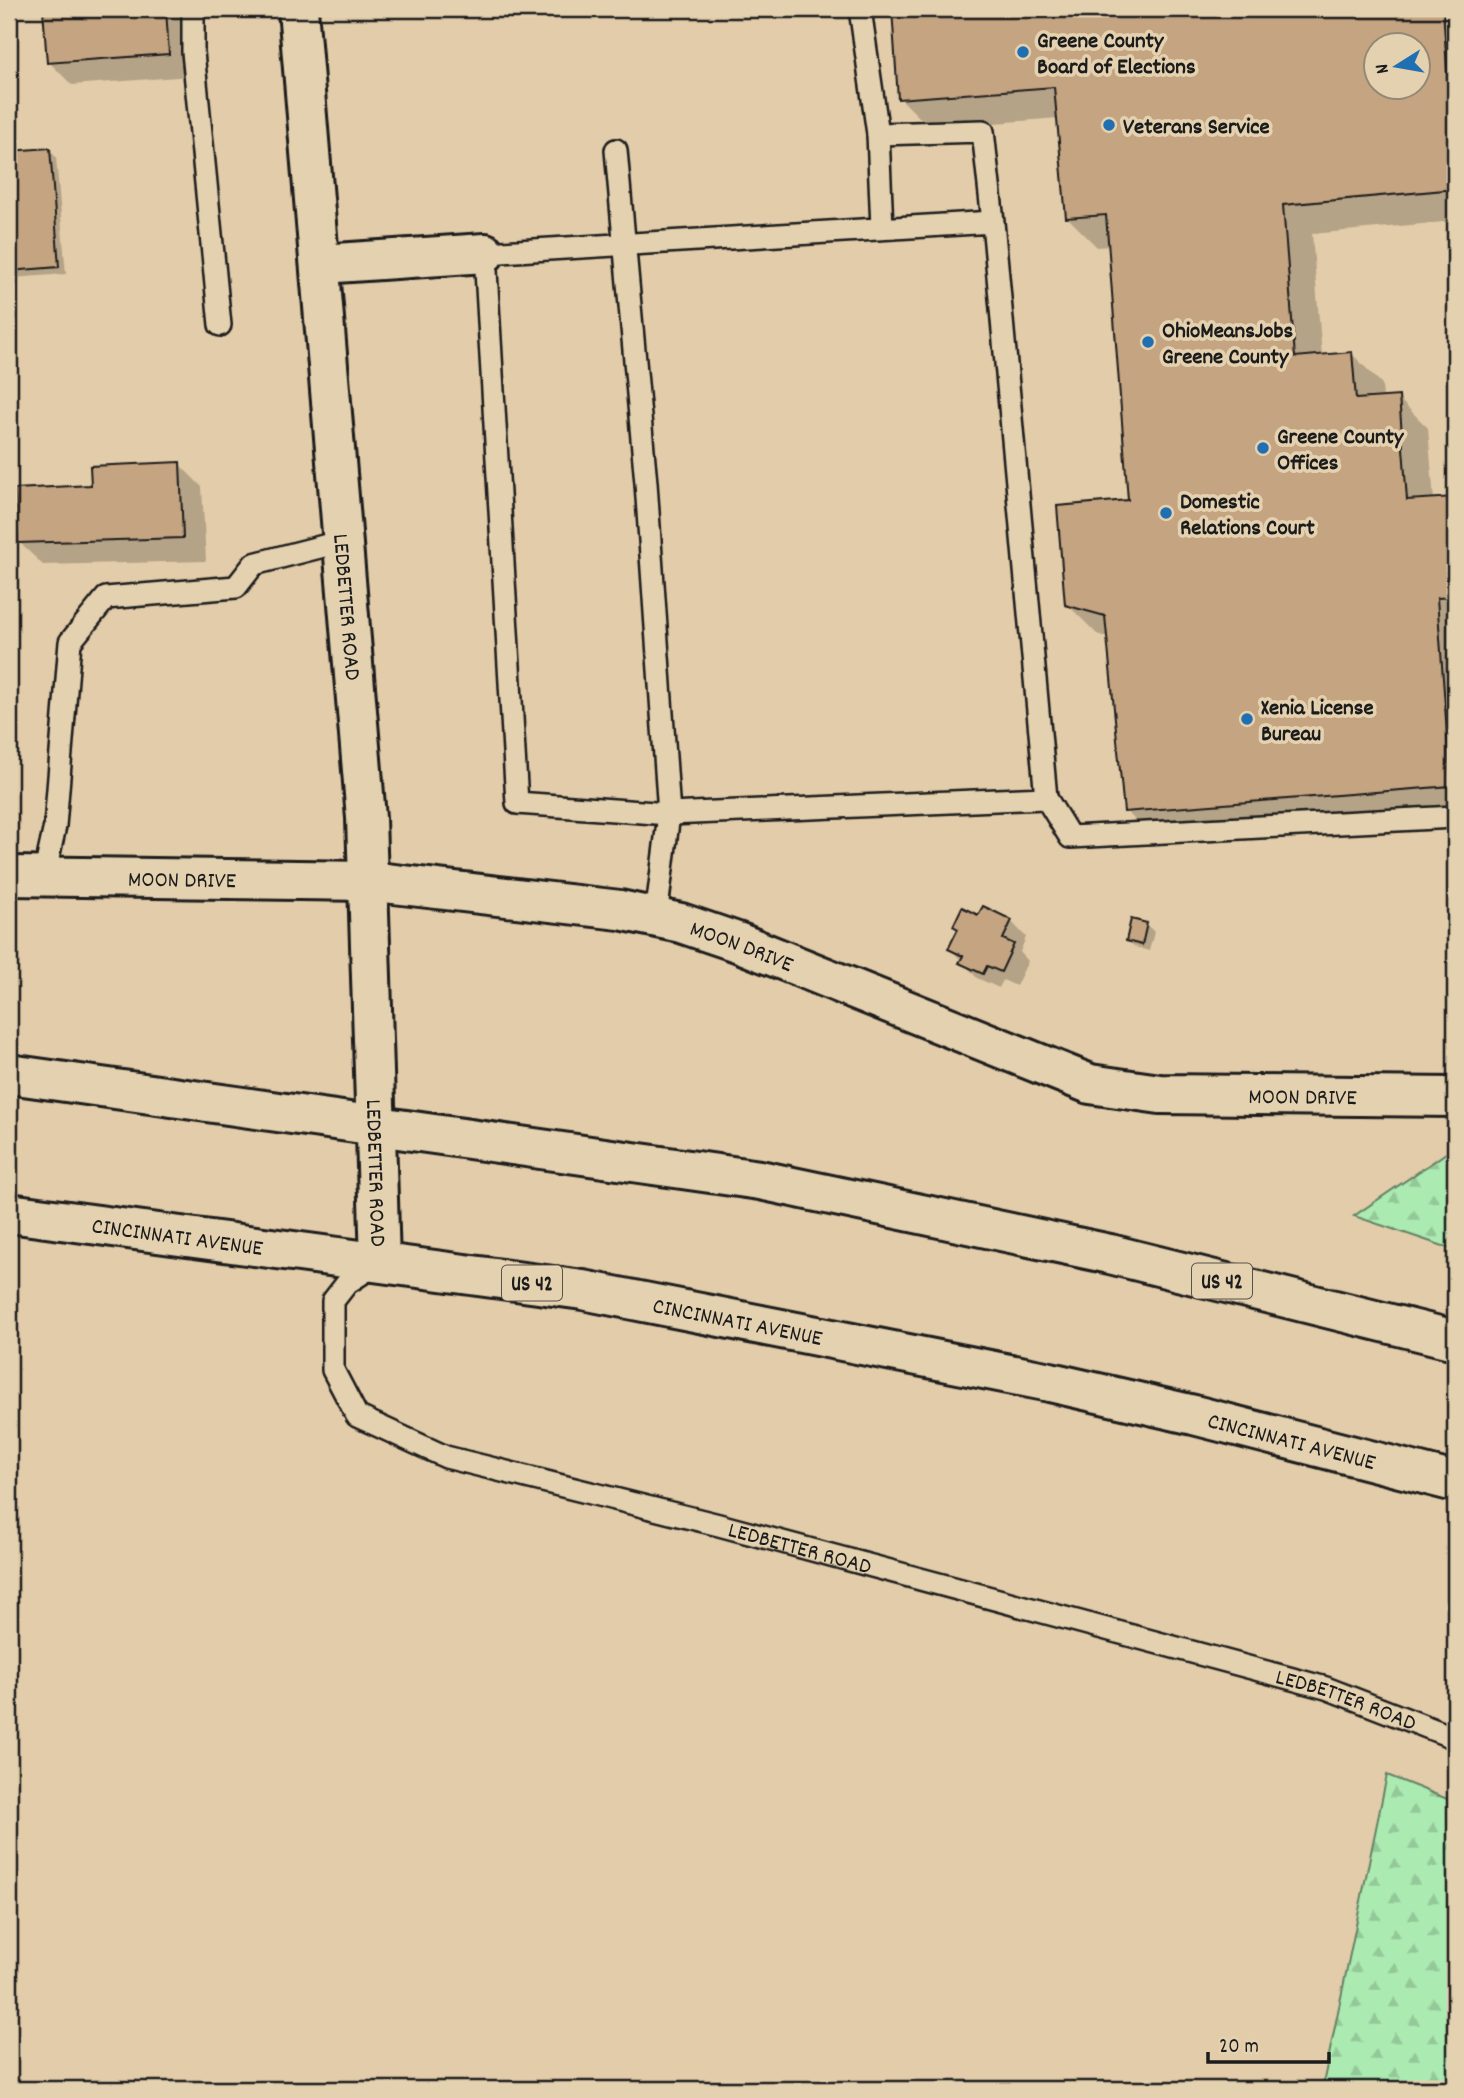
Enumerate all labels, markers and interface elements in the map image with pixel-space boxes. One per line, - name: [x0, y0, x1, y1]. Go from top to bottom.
- place label: Greene County Board of Elections: [1037, 26, 1196, 85]
- north arrow: [1362, 32, 1432, 102]
- marker: Greene County Board of Elections: [1015, 44, 1031, 60]
- text: N: [1370, 61, 1398, 76]
- place label: Veterans Service: [1123, 112, 1270, 145]
- marker: Veterans Service: [1101, 117, 1117, 133]
- place label: OhioMeansJobs Greene County: [1162, 316, 1293, 375]
- marker: OhioMeansJobs Greene County: [1140, 334, 1156, 350]
- place label: Greene County Offices: [1277, 422, 1405, 481]
- marker: Greene County Offices: [1255, 440, 1271, 456]
- place label: Domestic Relations Court: [1180, 487, 1315, 546]
- marker: Domestic Relations Court: [1158, 505, 1174, 521]
- street label: LEDBETTER ROAD: [322, 532, 367, 682]
- place label: Xenia License Bureau: [1261, 693, 1374, 752]
- marker: Xenia License Bureau: [1239, 711, 1255, 727]
- street label: MOON DRIVE: [128, 865, 237, 899]
- street label: MOON DRIVE: [685, 914, 798, 983]
- street label: MOON DRIVE: [1248, 1082, 1357, 1116]
- street label: LEDBETTER ROAD: [355, 1099, 393, 1247]
- street label: CINCINNATI AVENUE: [89, 1211, 265, 1267]
- road number: US 42: [1192, 1264, 1252, 1298]
- road number: US 42: [502, 1266, 562, 1300]
- street label: CINCINNATI AVENUE: [649, 1291, 825, 1357]
- street label: CINCINNATI AVENUE: [1204, 1406, 1379, 1481]
- street label: LEDBETTER ROAD: [724, 1515, 875, 1585]
- street label: LEDBETTER ROAD: [1271, 1662, 1421, 1741]
- scale bar: [1208, 2021, 1329, 2065]
- text: 20 m: [1219, 2033, 1259, 2063]

